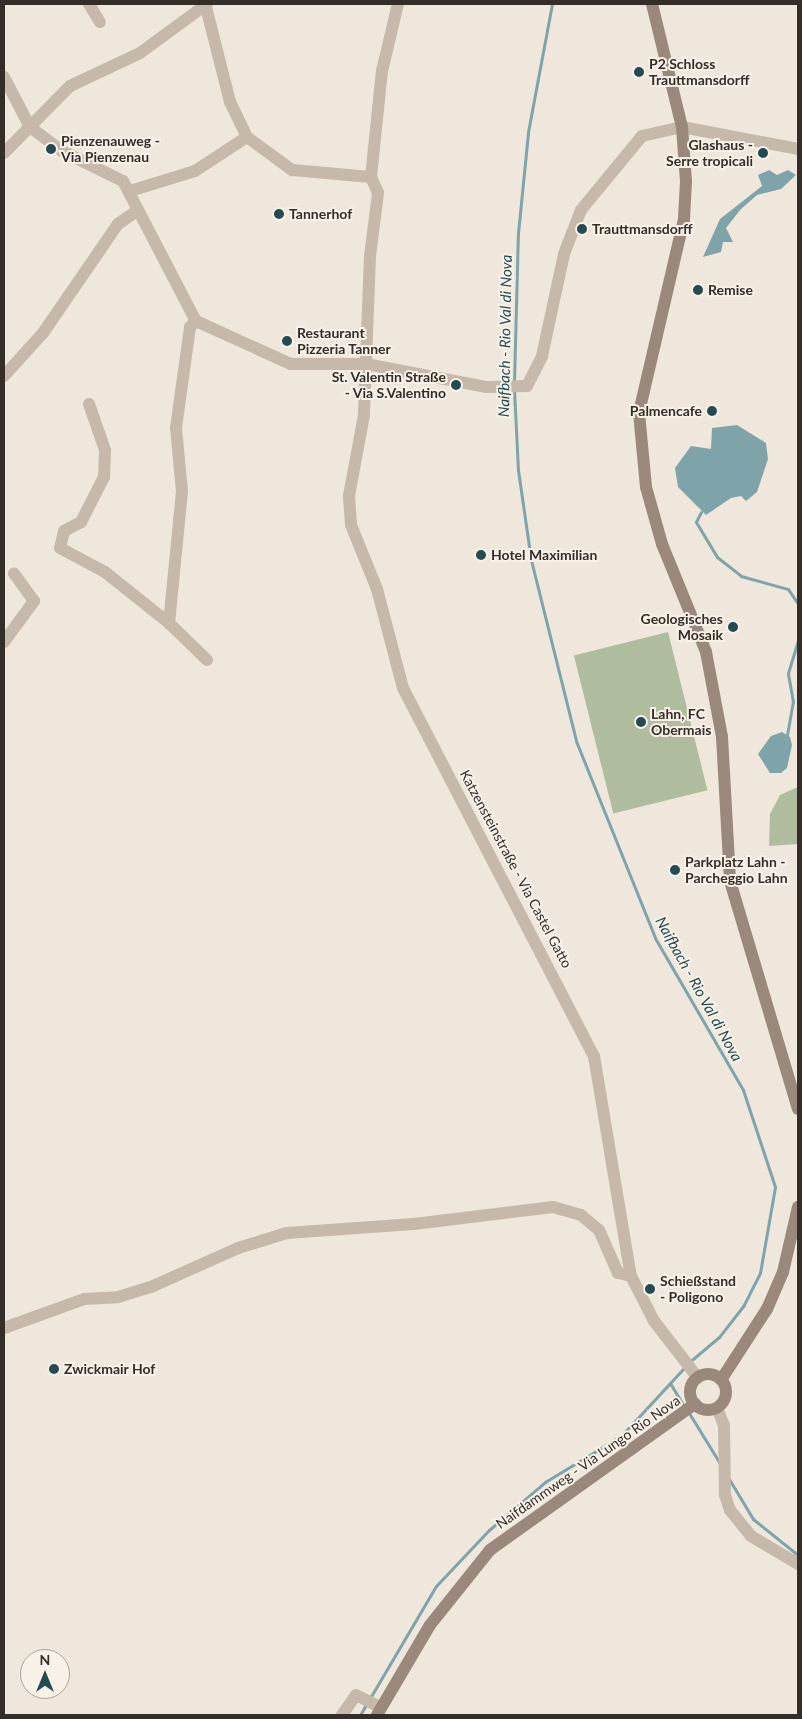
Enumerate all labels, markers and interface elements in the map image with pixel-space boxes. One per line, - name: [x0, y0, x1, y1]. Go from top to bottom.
- place label: P2 Schloss Trauttmansdorff: [649, 56, 750, 88]
- marker: P2 Schloss Trauttmansdorff: [633, 66, 645, 78]
- place label: Pienzenauweg - Via Pienzenau: [61, 133, 160, 166]
- place label: Glashaus - Serre tropicali: [666, 137, 753, 170]
- marker: Pienzenauweg - Via Pienzenau: [45, 143, 57, 155]
- marker: Glashaus - Serre tropicali: [757, 147, 769, 159]
- place label: Tannerhof: [289, 206, 352, 222]
- marker: Tannerhof: [273, 208, 285, 220]
- place label: Trauttmansdorff: [592, 221, 693, 237]
- marker: Trauttmansdorff: [576, 223, 588, 235]
- water label: Naifbach - Rio Val di Nova: [495, 254, 515, 418]
- place label: Remise: [708, 282, 753, 298]
- marker: Remise: [692, 284, 704, 296]
- place label: Restaurant Pizzeria Tanner: [297, 325, 391, 358]
- marker: Restaurant Pizzeria Tanner: [281, 335, 293, 347]
- place label: St. Valentin Straße - Via S.Valentino: [331, 369, 446, 402]
- marker: St. Valentin Straße - Via S.Valentino: [450, 379, 462, 391]
- place label: Palmencafe: [630, 403, 702, 419]
- marker: Palmencafe: [706, 405, 718, 417]
- place label: Hotel Maximilian: [491, 547, 597, 563]
- marker: Hotel Maximilian: [475, 549, 487, 561]
- place label: Geologisches Mosaik: [641, 611, 723, 644]
- marker: Geologisches Mosaik: [727, 621, 739, 633]
- place label: Lahn, FC Obermais: [651, 706, 711, 739]
- marker: Lahn, FC Obermais: [635, 716, 647, 728]
- street label: Katzensteinstraße - Via Castel Gatto: [456, 767, 576, 971]
- place label: Parkplatz Lahn - Parcheggio Lahn: [685, 854, 788, 886]
- marker: Parkplatz Lahn - Parcheggio Lahn: [669, 864, 681, 876]
- water label: Naifbach - Rio Val di Nova: [652, 913, 746, 1065]
- place label: Schießstand - Poligono: [660, 1273, 736, 1305]
- marker: Schießstand - Poligono: [644, 1283, 656, 1295]
- place label: Zwickmair Hof: [64, 1361, 156, 1377]
- marker: Zwickmair Hof: [48, 1363, 60, 1375]
- street label: Naifdammweg - Via Lungo Rio Nova: [492, 1392, 684, 1532]
- north arrow: [20, 1649, 70, 1699]
- text: N: [40, 1651, 50, 1668]

